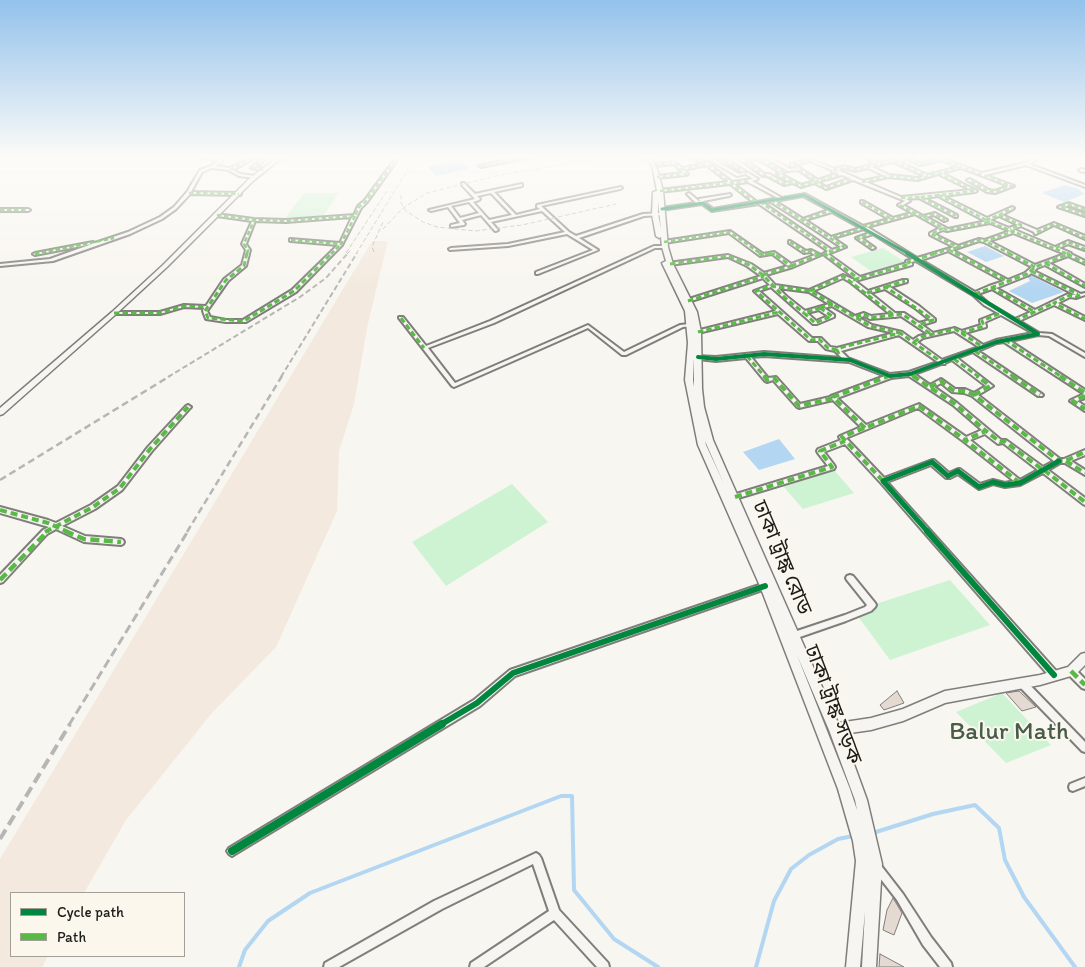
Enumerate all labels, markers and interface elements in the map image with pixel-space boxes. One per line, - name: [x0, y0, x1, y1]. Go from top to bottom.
- street label: ঢাকা ট্রাঙ্ক রোড: [746, 497, 816, 619]
- street label: ঢাকা ট্রাঙ্ক সড়ক: [798, 642, 866, 768]
- park label: Balur Math: [949, 718, 1069, 748]
- legend: [10, 892, 185, 957]
- text: Cycle path: [57, 903, 124, 921]
- text: Path: [57, 928, 86, 946]

